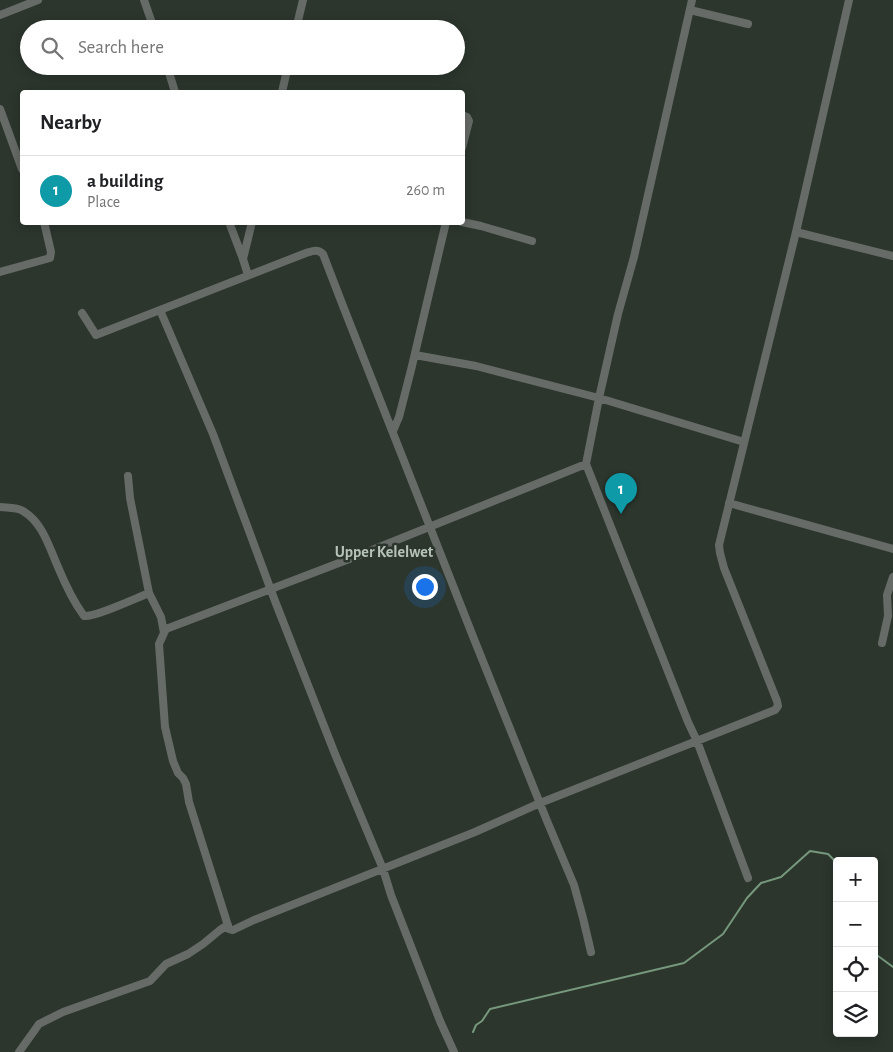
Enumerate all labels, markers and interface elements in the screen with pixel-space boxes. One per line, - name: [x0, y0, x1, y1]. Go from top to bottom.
- search box: [20, 20, 465, 75]
- icon: search: [38, 34, 66, 62]
- text: Search here: [78, 38, 164, 57]
- text: Nearby: [40, 112, 101, 133]
- text: a building: [87, 172, 163, 191]
- text: 1: [53, 182, 59, 198]
- text: 260 m: [406, 182, 445, 198]
- text: Place: [87, 194, 120, 210]
- pin: 1: [605, 473, 637, 514]
- district label: Upper Kelelwet: [335, 544, 434, 560]
- your location: [412, 574, 438, 600]
- map controls: [833, 857, 878, 1037]
- button: +: [833, 857, 878, 902]
- button: −: [833, 902, 878, 947]
- button: locate: [833, 947, 878, 992]
- button: layers: [833, 992, 878, 1037]

